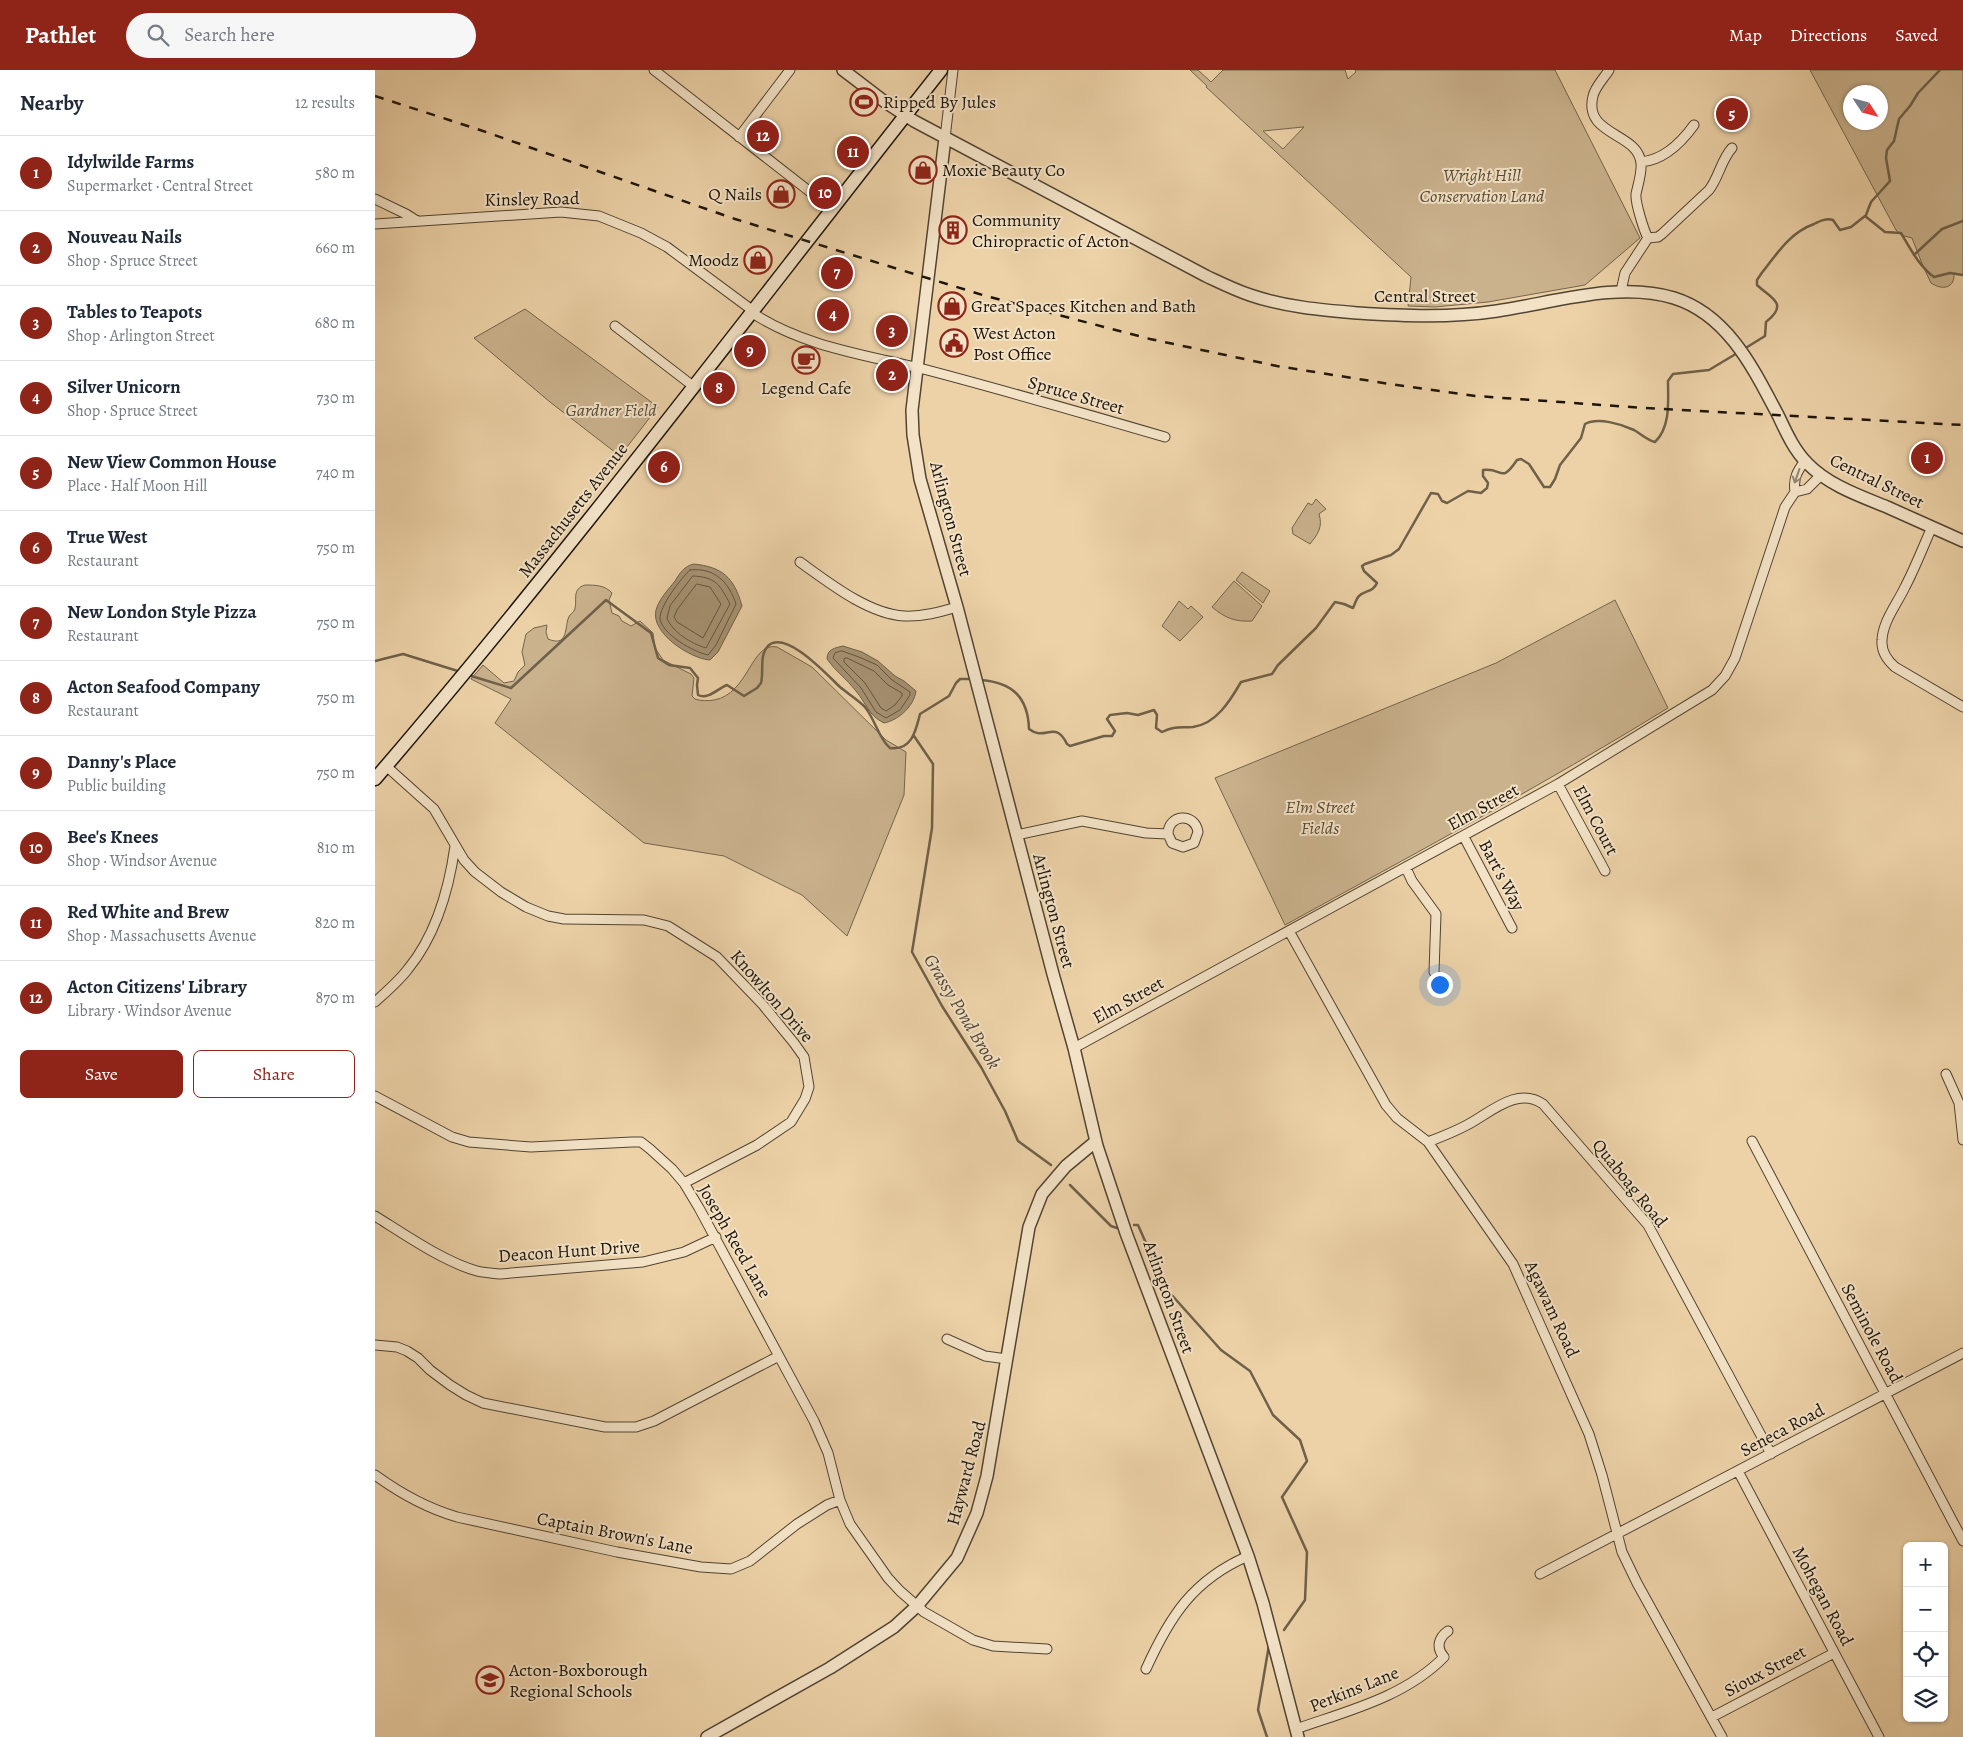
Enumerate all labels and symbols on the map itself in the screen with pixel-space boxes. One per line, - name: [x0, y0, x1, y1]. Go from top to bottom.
- north arrow: [1843, 85, 1888, 130]
- sports icon: Ripped By Jules: [849, 87, 879, 117]
- place label: Ripped By Jules: [883, 90, 996, 114]
- pin: 5: [1716, 95, 1748, 133]
- pin: 12: [747, 117, 779, 155]
- pin: 11: [837, 133, 869, 171]
- shop icon: Moxie Beauty Co: [908, 155, 938, 185]
- place label: Moxie Beauty Co: [942, 158, 1065, 182]
- park label: Wright Hill Conservation Land: [1420, 163, 1545, 208]
- pin: 10: [809, 174, 841, 212]
- shop icon: Q Nails: [766, 179, 796, 209]
- place label: Q Nails: [708, 182, 762, 206]
- street label: Kinsley Road: [484, 186, 580, 212]
- place label: Community Chiropractic of Acton: [972, 208, 1129, 253]
- building icon: Community Chiropractic of Acton: [938, 215, 968, 245]
- shop icon: Moodz: [743, 245, 773, 275]
- place label: Moodz: [688, 248, 739, 272]
- pin: 7: [821, 254, 853, 292]
- street label: Central Street: [1374, 284, 1476, 308]
- shop icon: Great Spaces Kitchen and Bath: [937, 291, 967, 321]
- place label: Great Spaces Kitchen and Bath: [971, 294, 1197, 318]
- pin: 4: [817, 296, 849, 334]
- pin: 3: [876, 312, 908, 350]
- place label: West Acton Post Office: [972, 321, 1056, 366]
- public building icon: West Acton Post Office: [939, 328, 969, 358]
- pin: 9: [734, 332, 766, 370]
- cafe icon: Legend Cafe: [791, 345, 821, 375]
- pin: 2: [876, 356, 908, 394]
- pin: 8: [703, 369, 735, 407]
- street label: Spruce Street: [1025, 370, 1127, 420]
- place label: Legend Cafe: [761, 376, 851, 400]
- park label: Gardner Field: [565, 398, 657, 422]
- street label: Massachusetts Avenue: [513, 438, 633, 582]
- pin: 1: [1911, 439, 1943, 477]
- pin: 6: [648, 448, 680, 486]
- street label: Central Street: [1826, 448, 1928, 514]
- street label: Arlington Street: [924, 458, 978, 579]
- one-way arrow: [1792, 467, 1801, 483]
- street label: Elm Street: [1443, 778, 1523, 836]
- street label: Elm Court: [1568, 781, 1624, 859]
- park label: Elm Street Fields: [1285, 795, 1356, 840]
- street label: Bart's Way: [1473, 835, 1531, 916]
- street label: Arlington Street: [1027, 850, 1081, 971]
- street label: Knowlton Drive: [725, 944, 819, 1048]
- water label: Grassy Pond Brook: [917, 949, 1007, 1074]
- street label: Elm Street: [1088, 971, 1168, 1029]
- your location: [1427, 972, 1453, 998]
- street label: Quaboag Road: [1587, 1134, 1673, 1232]
- street label: Joseph Reed Lane: [693, 1180, 777, 1302]
- street label: Deacon Hunt Drive: [497, 1234, 641, 1268]
- street label: Arlington Street: [1137, 1237, 1200, 1357]
- street label: Agawam Road: [1519, 1256, 1585, 1362]
- street label: Seminole Road: [1836, 1279, 1908, 1387]
- street label: Seneca Road: [1736, 1398, 1829, 1462]
- street label: Hayward Road: [940, 1418, 992, 1528]
- street label: Captain Brown's Lane: [535, 1506, 695, 1560]
- street label: Mohegan Road: [1787, 1542, 1859, 1650]
- street label: Sioux Street: [1720, 1639, 1810, 1703]
- place label: Acton-Boxborough Regional Schools: [508, 1658, 648, 1703]
- street label: Perkins Lane: [1306, 1660, 1402, 1718]
- school or university icon: Acton-Boxborough Regional Schools: [475, 1665, 505, 1695]

